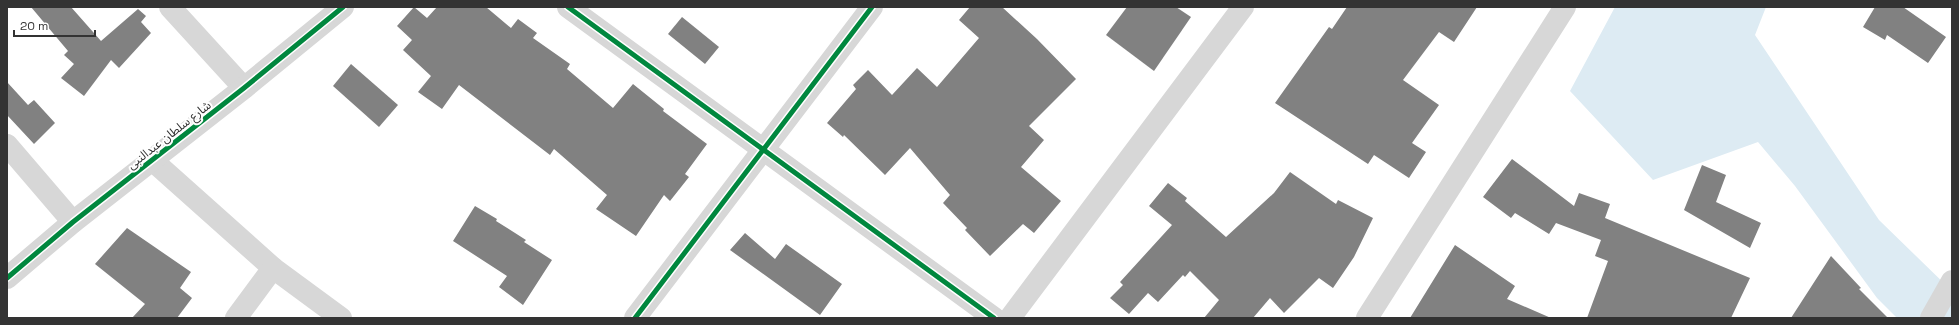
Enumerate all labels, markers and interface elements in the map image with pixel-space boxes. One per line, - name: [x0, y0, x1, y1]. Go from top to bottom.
- scale bar: [14, 12, 95, 38]
- text: 20 m: [20, 18, 48, 34]
- street label: شارع سلطان عبدالنبى: [124, 97, 215, 174]

